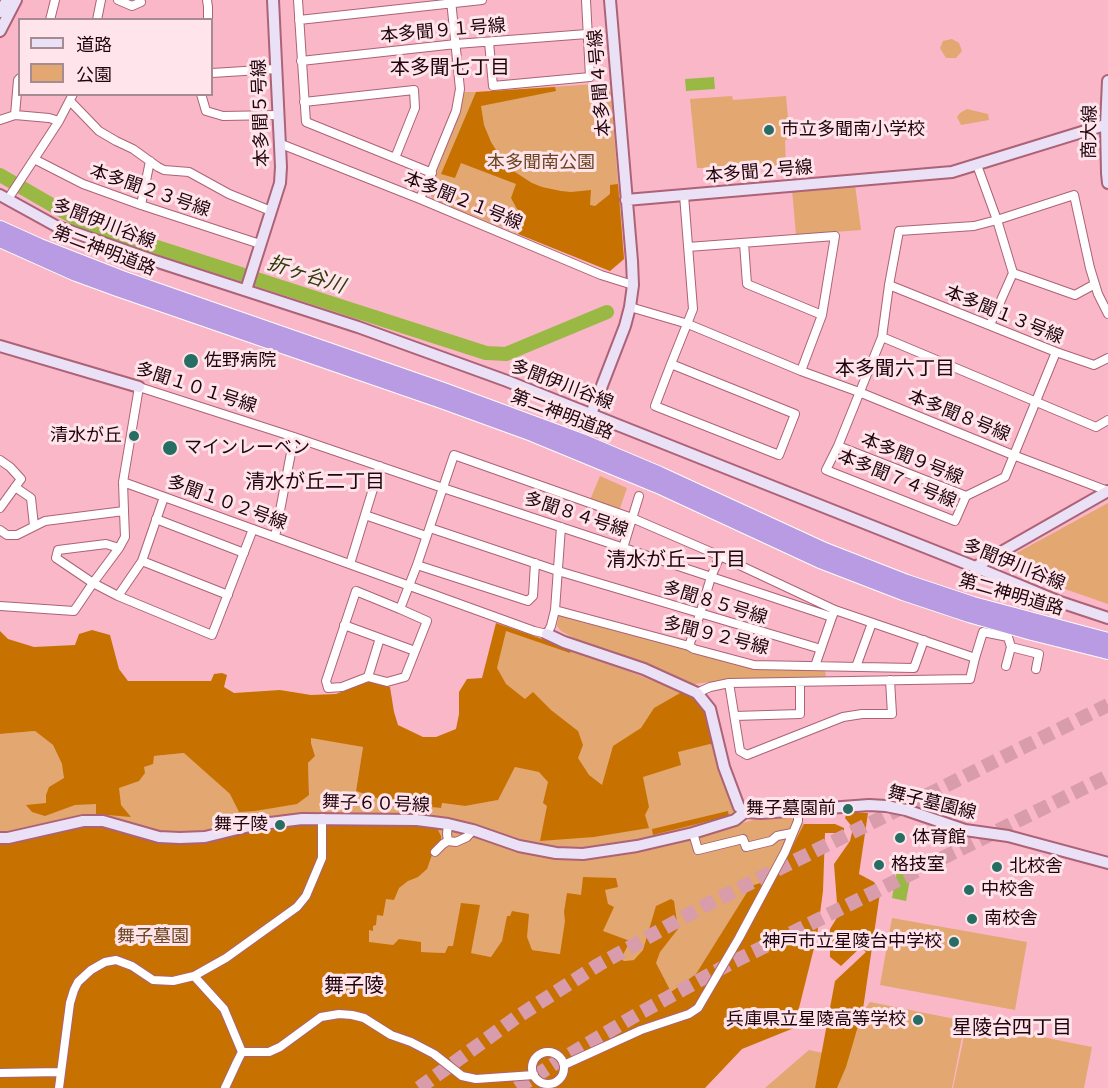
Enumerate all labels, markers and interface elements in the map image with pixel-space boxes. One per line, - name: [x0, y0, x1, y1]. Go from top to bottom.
- street label: 本多聞９１号線: [379, 15, 507, 47]
- legend: [18, 18, 213, 96]
- street label: 本多聞４号線: [585, 28, 615, 138]
- text: 道路: [76, 33, 112, 56]
- district label: 本多聞七丁目: [390, 56, 510, 80]
- street label: 本多聞５号線: [248, 59, 274, 167]
- text: 公園: [76, 63, 112, 86]
- street label: 商大線: [1079, 105, 1101, 159]
- place label: 市立多聞南小学校: [781, 119, 925, 141]
- marker: 市立多聞南小学校: [762, 123, 776, 137]
- park label: 本多聞南公園: [487, 152, 595, 174]
- street label: 本多聞２号線: [704, 157, 814, 187]
- street label: 本多聞２３号線: [87, 160, 213, 222]
- street label: 本多聞２１号線: [401, 167, 525, 235]
- street label: 多聞伊川谷線: [50, 195, 158, 253]
- street label: 第二神明道路: [50, 222, 158, 280]
- water label: 折ヶ谷川: [264, 251, 348, 299]
- street label: 本多聞１３号線: [942, 281, 1066, 349]
- place label: 佐野病院: [204, 350, 276, 372]
- marker: 佐野病院: [182, 352, 200, 370]
- street label: 多聞伊川谷線: [508, 356, 616, 414]
- district label: 本多聞六丁目: [835, 357, 955, 381]
- street label: 多聞１０１号線: [133, 358, 259, 418]
- street label: 第二神明道路: [508, 386, 616, 444]
- street label: 本多聞８号線: [905, 386, 1013, 446]
- place label: 清水が丘: [50, 425, 122, 447]
- marker: 清水が丘: [127, 429, 141, 443]
- street label: 本多聞９号線: [858, 429, 966, 489]
- place label: マインレーベン: [184, 437, 310, 459]
- marker: マインレーベン: [161, 439, 179, 457]
- street label: 本多聞７４号線: [835, 445, 959, 513]
- district label: 清水が丘二丁目: [245, 470, 385, 494]
- street label: 多聞１０２号線: [164, 471, 290, 535]
- street label: 多聞８４号線: [521, 488, 631, 542]
- street label: 多聞伊川谷線: [960, 535, 1068, 595]
- district label: 清水が丘一丁目: [606, 548, 746, 572]
- street label: 第二神明道路: [956, 570, 1066, 620]
- street label: 多聞８５号線: [660, 577, 770, 629]
- street label: 多聞９２号線: [661, 612, 771, 660]
- street label: 舞子墓園線: [886, 782, 978, 824]
- street label: 舞子６０号線: [322, 791, 430, 817]
- place label: 舞子墓園前: [746, 798, 836, 820]
- marker: 舞子墓園前: [841, 802, 855, 816]
- place label: 舞子陵: [214, 814, 268, 836]
- marker: 舞子陵: [273, 818, 287, 832]
- place label: 体育館: [912, 827, 966, 849]
- marker: 体育館: [893, 831, 907, 845]
- place label: 格技室: [891, 854, 945, 876]
- place label: 北校舎: [1009, 856, 1063, 878]
- marker: 格技室: [872, 858, 886, 872]
- marker: 北校舎: [990, 860, 1004, 874]
- place label: 中校舎: [981, 879, 1035, 901]
- marker: 中校舎: [962, 883, 976, 897]
- place label: 南校舎: [984, 908, 1038, 930]
- marker: 南校舎: [965, 912, 979, 926]
- park label: 舞子墓園: [117, 926, 189, 948]
- place label: 神戸市立星陵台中学校: [762, 931, 942, 953]
- marker: 神戸市立星陵台中学校: [947, 935, 961, 949]
- district label: 舞子陵: [324, 974, 384, 998]
- place label: 兵庫県立星陵高等学校: [726, 1009, 906, 1031]
- marker: 兵庫県立星陵高等学校: [911, 1013, 925, 1027]
- district label: 星陵台四丁目: [952, 1016, 1072, 1040]

